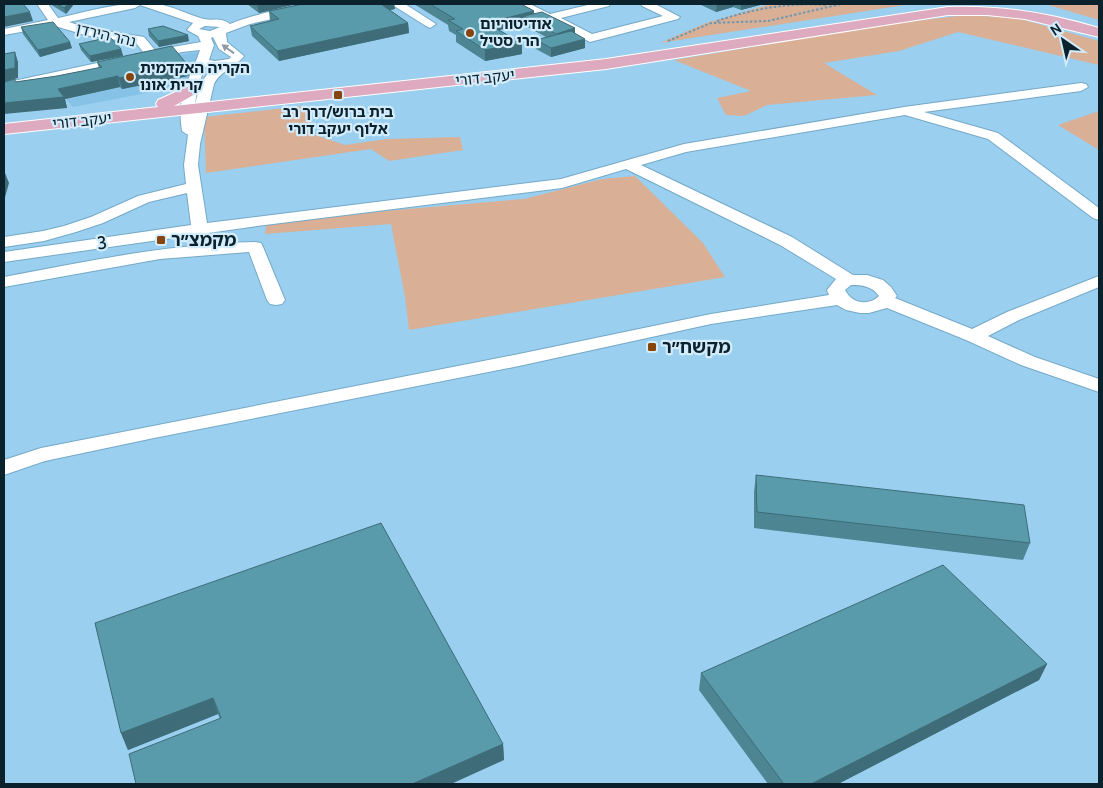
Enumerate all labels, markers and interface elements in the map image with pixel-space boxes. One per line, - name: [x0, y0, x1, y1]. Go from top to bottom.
- place label: אודיטוריום הרי סטיל: [480, 15, 552, 50]
- north arrow: [1038, 15, 1088, 65]
- street label: נהר הירדן: [74, 19, 138, 51]
- text: N: [1047, 19, 1065, 39]
- marker: אודיטוריום הרי סטיל: [464, 27, 476, 39]
- one-way arrow: [221, 44, 235, 54]
- place label: הקריה האקדמית קרית אונו: [140, 59, 250, 94]
- street label: יעקב דורי: [455, 66, 515, 90]
- marker: הקריה האקדמית קרית אונו: [124, 71, 136, 83]
- marker: בית ברוש/דרך רב אלוף יעקב דורי: [332, 89, 344, 101]
- place label: בית ברוש/דרך רב אלוף יעקב דורי: [282, 103, 394, 138]
- street label: יעקב דורי: [52, 109, 112, 133]
- place label: מקמצ״ר: [171, 229, 237, 251]
- street label: 3: [96, 231, 108, 255]
- marker: מקמצ״ר: [155, 234, 167, 246]
- place label: מקשח״ר: [662, 336, 731, 358]
- marker: מקשח״ר: [646, 341, 658, 353]

